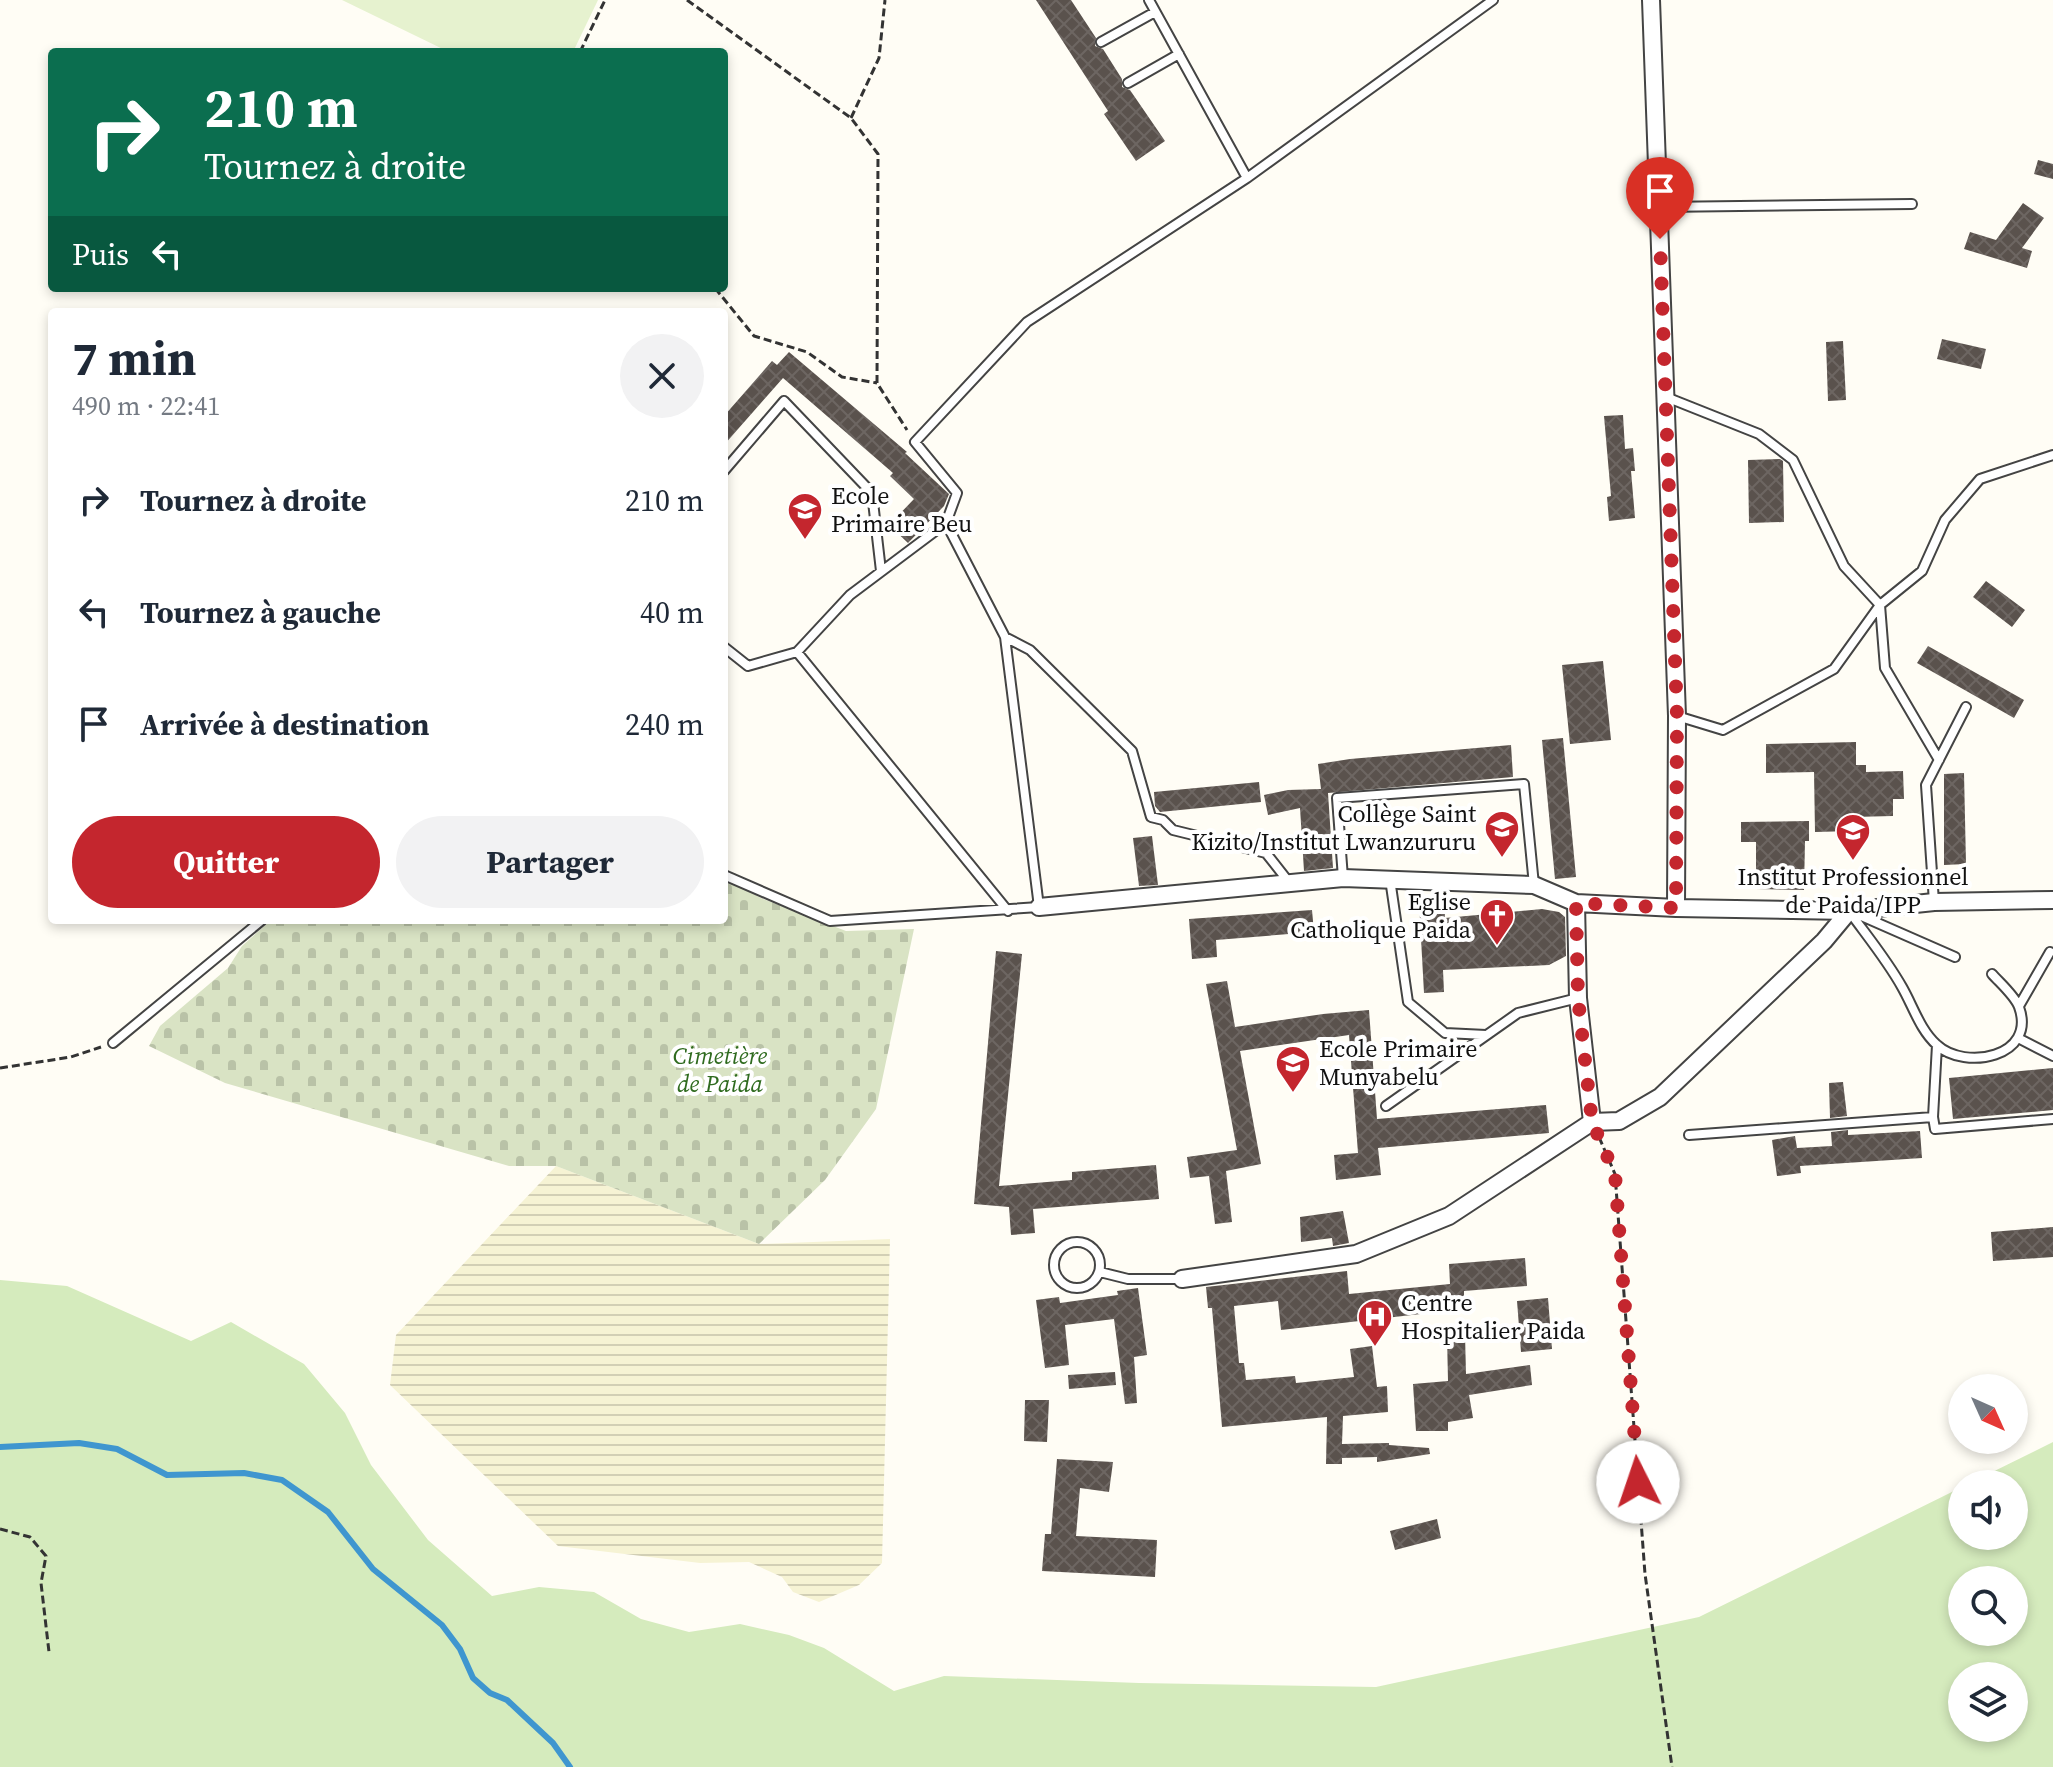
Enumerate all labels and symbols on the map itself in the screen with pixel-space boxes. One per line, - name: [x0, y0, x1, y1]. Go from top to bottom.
- pin: [1626, 157, 1694, 239]
- place label: Ecole Primaire Beu: [831, 479, 972, 540]
- school or university icon: Ecole Primaire Beu: [786, 491, 824, 541]
- place label: Collège Saint Kizito/Institut Lwanzururu: [1191, 797, 1476, 858]
- school or university icon: Collège Saint Kizito/Institut Lwanzururu: [1483, 809, 1521, 859]
- school or university icon: Institut Professionnel de Paida/IPP: [1834, 812, 1872, 862]
- place label: Institut Professionnel de Paida/IPP: [1738, 860, 1968, 921]
- place label: Eglise Catholique Paida: [1290, 885, 1472, 946]
- church icon: Eglise Catholique Paida: [1478, 897, 1516, 947]
- place label: Ecole Primaire Munyabelu: [1319, 1032, 1477, 1093]
- park label: Cimetière de Paida: [673, 1039, 768, 1100]
- school or university icon: Ecole Primaire Munyabelu: [1274, 1044, 1312, 1094]
- place label: Centre Hospitalier Paida: [1401, 1286, 1586, 1347]
- hospital icon: Centre Hospitalier Paida: [1356, 1298, 1394, 1348]
- north arrow: [1948, 1374, 2028, 1454]
- position arrow: [1596, 1440, 1680, 1524]

